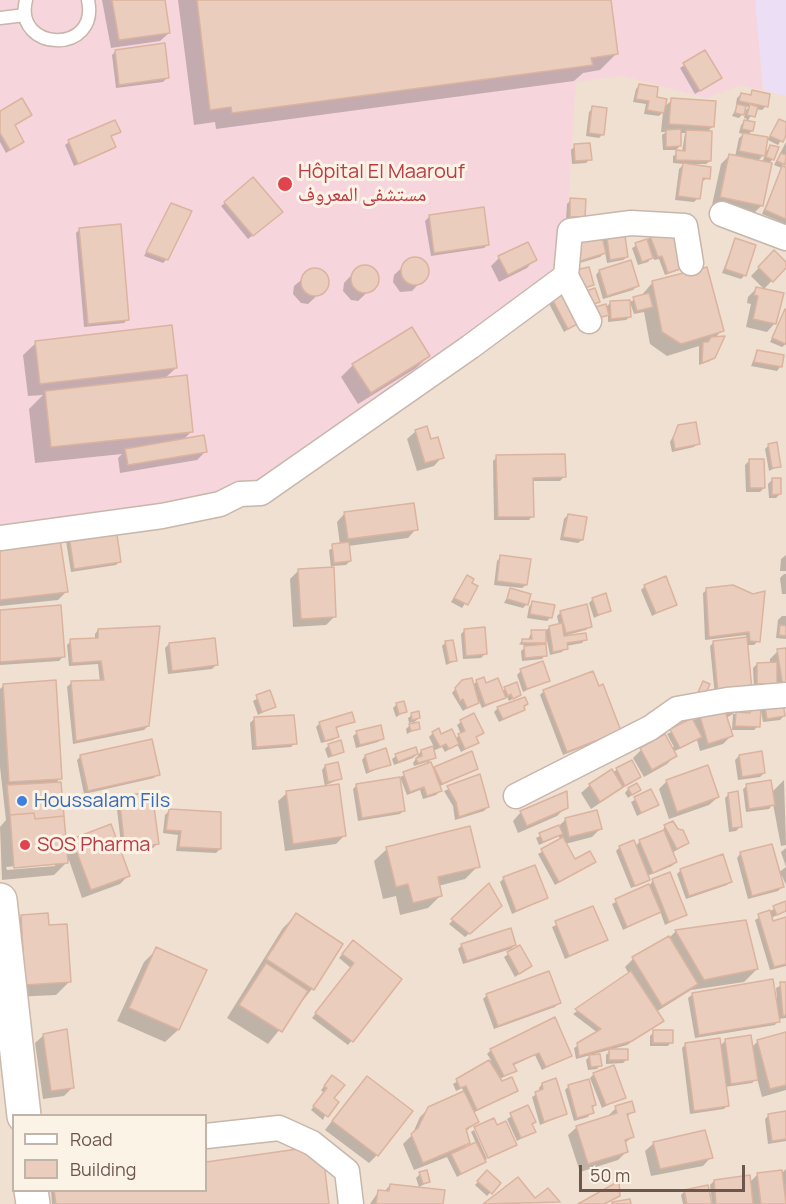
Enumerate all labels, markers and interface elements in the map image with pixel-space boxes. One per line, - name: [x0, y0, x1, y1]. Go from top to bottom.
- place label: Hôpital El Maarouf مستشفى المعروف: [298, 160, 465, 207]
- marker: Hôpital El Maarouf مستشفى المعروف: [276, 175, 294, 193]
- place label: Houssalam Fils: [34, 789, 170, 813]
- marker: Houssalam Fils: [15, 794, 29, 808]
- place label: SOS Pharma: [37, 833, 150, 857]
- marker: SOS Pharma: [18, 838, 32, 852]
- legend: [12, 1114, 207, 1192]
- text: Road: [70, 1127, 113, 1151]
- scale bar: [582, 1153, 748, 1191]
- text: Building: [70, 1157, 136, 1181]
- text: 50 m: [590, 1163, 630, 1187]

